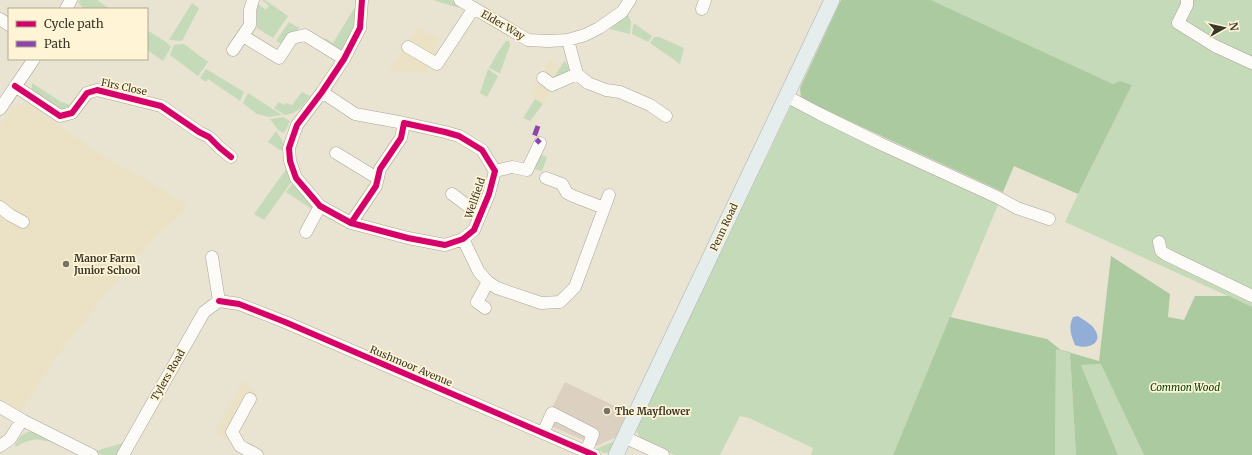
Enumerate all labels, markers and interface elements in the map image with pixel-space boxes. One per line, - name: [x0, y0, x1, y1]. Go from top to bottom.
- street label: Elder Way: [479, 7, 527, 43]
- legend: [8, 8, 148, 60]
- north arrow: [1204, 8, 1244, 48]
- text: Cycle path: [44, 16, 104, 31]
- text: N: [1226, 21, 1241, 32]
- text: Path: [44, 36, 70, 51]
- street label: Firs Close: [100, 76, 148, 98]
- street label: Wellfield: [462, 176, 488, 221]
- street label: Penn Road: [707, 201, 741, 253]
- place label: Manor Farm Junior School: [73, 252, 141, 277]
- marker: Manor Farm Junior School: [61, 259, 71, 269]
- street label: Rushmoor Avenue: [368, 343, 454, 389]
- street label: Tylers Road: [148, 347, 188, 403]
- park label: Common Wood: [1150, 381, 1220, 394]
- place label: The Mayflower: [615, 405, 691, 418]
- marker: The Mayflower: [602, 406, 612, 416]

